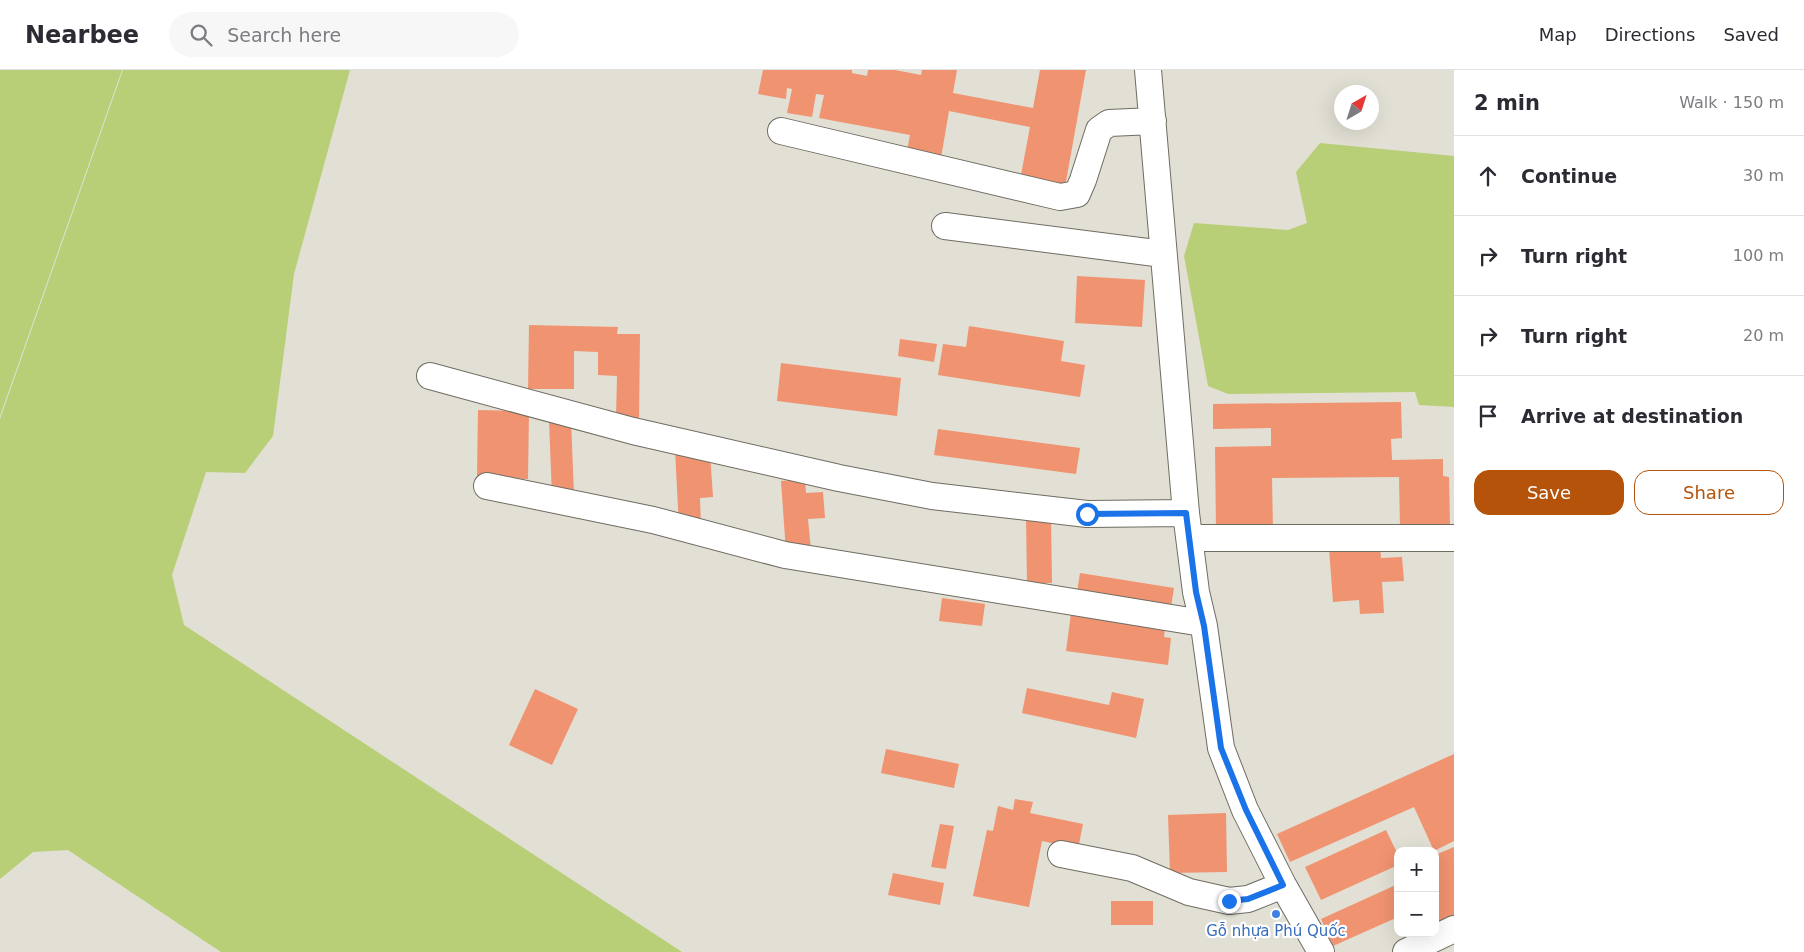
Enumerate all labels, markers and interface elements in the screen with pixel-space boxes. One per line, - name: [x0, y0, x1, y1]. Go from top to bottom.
- search box: [169, 12, 519, 57]
- text: Nearbee: [25, 21, 139, 49]
- icon: search: [187, 21, 215, 49]
- text: Search here: [227, 24, 341, 46]
- text: Map: [1539, 24, 1577, 45]
- text: Directions: [1605, 24, 1695, 45]
- text: Saved: [1723, 24, 1779, 45]
- north arrow: [1334, 85, 1379, 130]
- text: 2 min: [1474, 91, 1540, 115]
- text: Walk · 150 m: [1679, 93, 1784, 112]
- icon: ahead: [1474, 162, 1502, 190]
- text: Continue: [1521, 165, 1617, 187]
- text: 30 m: [1743, 166, 1784, 185]
- icon: right: [1474, 242, 1502, 270]
- text: Turn right: [1521, 245, 1627, 267]
- text: 100 m: [1733, 246, 1784, 265]
- icon: right: [1474, 322, 1502, 350]
- text: Turn right: [1521, 325, 1627, 347]
- text: 20 m: [1743, 326, 1784, 345]
- icon: arrive: [1474, 402, 1502, 430]
- text: Arrive at destination: [1521, 405, 1743, 427]
- button: Save: [1474, 470, 1624, 515]
- button: Share: [1634, 470, 1784, 515]
- route start: [1076, 503, 1099, 526]
- map controls: [1394, 847, 1439, 937]
- button: +: [1394, 847, 1439, 892]
- route end: [1218, 890, 1241, 913]
- button: −: [1394, 892, 1439, 937]
- marker: Gỗ nhựa Phú Quốc: [1270, 908, 1282, 920]
- place label: Gỗ nhựa Phú Quốc: [1206, 922, 1346, 940]

